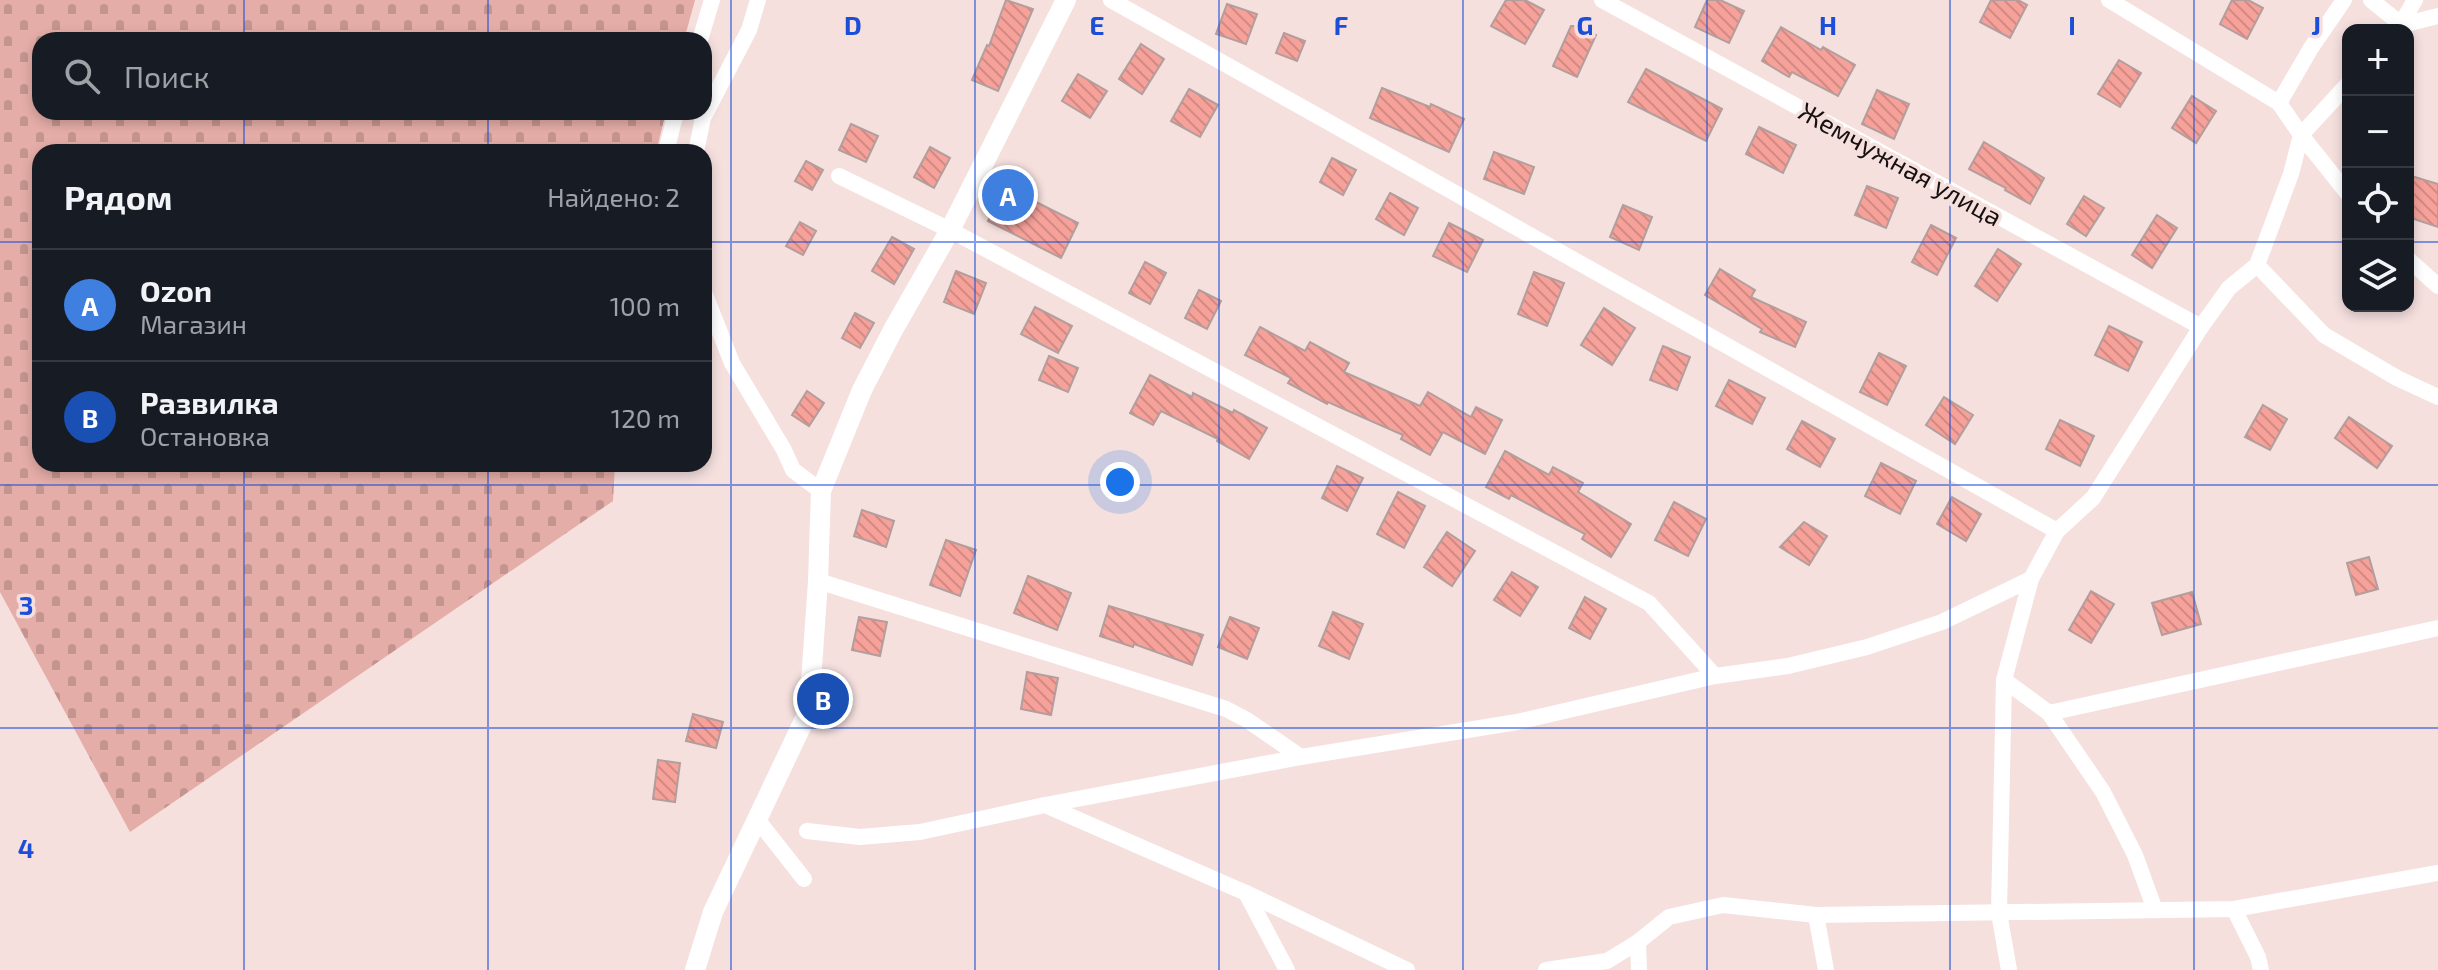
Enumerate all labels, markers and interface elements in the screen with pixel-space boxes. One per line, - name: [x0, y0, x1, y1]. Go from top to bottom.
- text: D: [844, 9, 862, 40]
- text: E: [1089, 9, 1105, 40]
- text: F: [1334, 9, 1348, 40]
- text: G: [1577, 9, 1593, 40]
- text: H: [1819, 9, 1837, 40]
- text: I: [2068, 9, 2076, 40]
- text: J: [2311, 9, 2321, 40]
- map controls: [2342, 24, 2414, 312]
- button: +: [2342, 24, 2414, 96]
- search box: [32, 32, 712, 120]
- icon: search: [60, 54, 104, 98]
- text: Поиск: [124, 58, 210, 94]
- street label: Жемчужная улица: [1794, 94, 2008, 232]
- button: −: [2342, 96, 2414, 168]
- pin: A: [982, 165, 1034, 225]
- button: locate: [2342, 168, 2414, 240]
- text: Рядом: [64, 176, 172, 217]
- text: Найдено: 2: [547, 181, 680, 212]
- button: layers: [2342, 240, 2414, 312]
- text: Ozon: [140, 272, 212, 308]
- text: A: [82, 290, 98, 321]
- text: 100 m: [610, 290, 680, 321]
- text: Магазин: [140, 308, 247, 339]
- text: Развилка: [140, 384, 279, 420]
- text: B: [82, 402, 98, 433]
- text: 120 m: [611, 402, 680, 433]
- text: Остановка: [140, 420, 270, 451]
- your location: [1100, 462, 1140, 502]
- text: 3: [19, 589, 33, 620]
- pin: B: [797, 669, 849, 729]
- text: 4: [18, 832, 34, 863]

